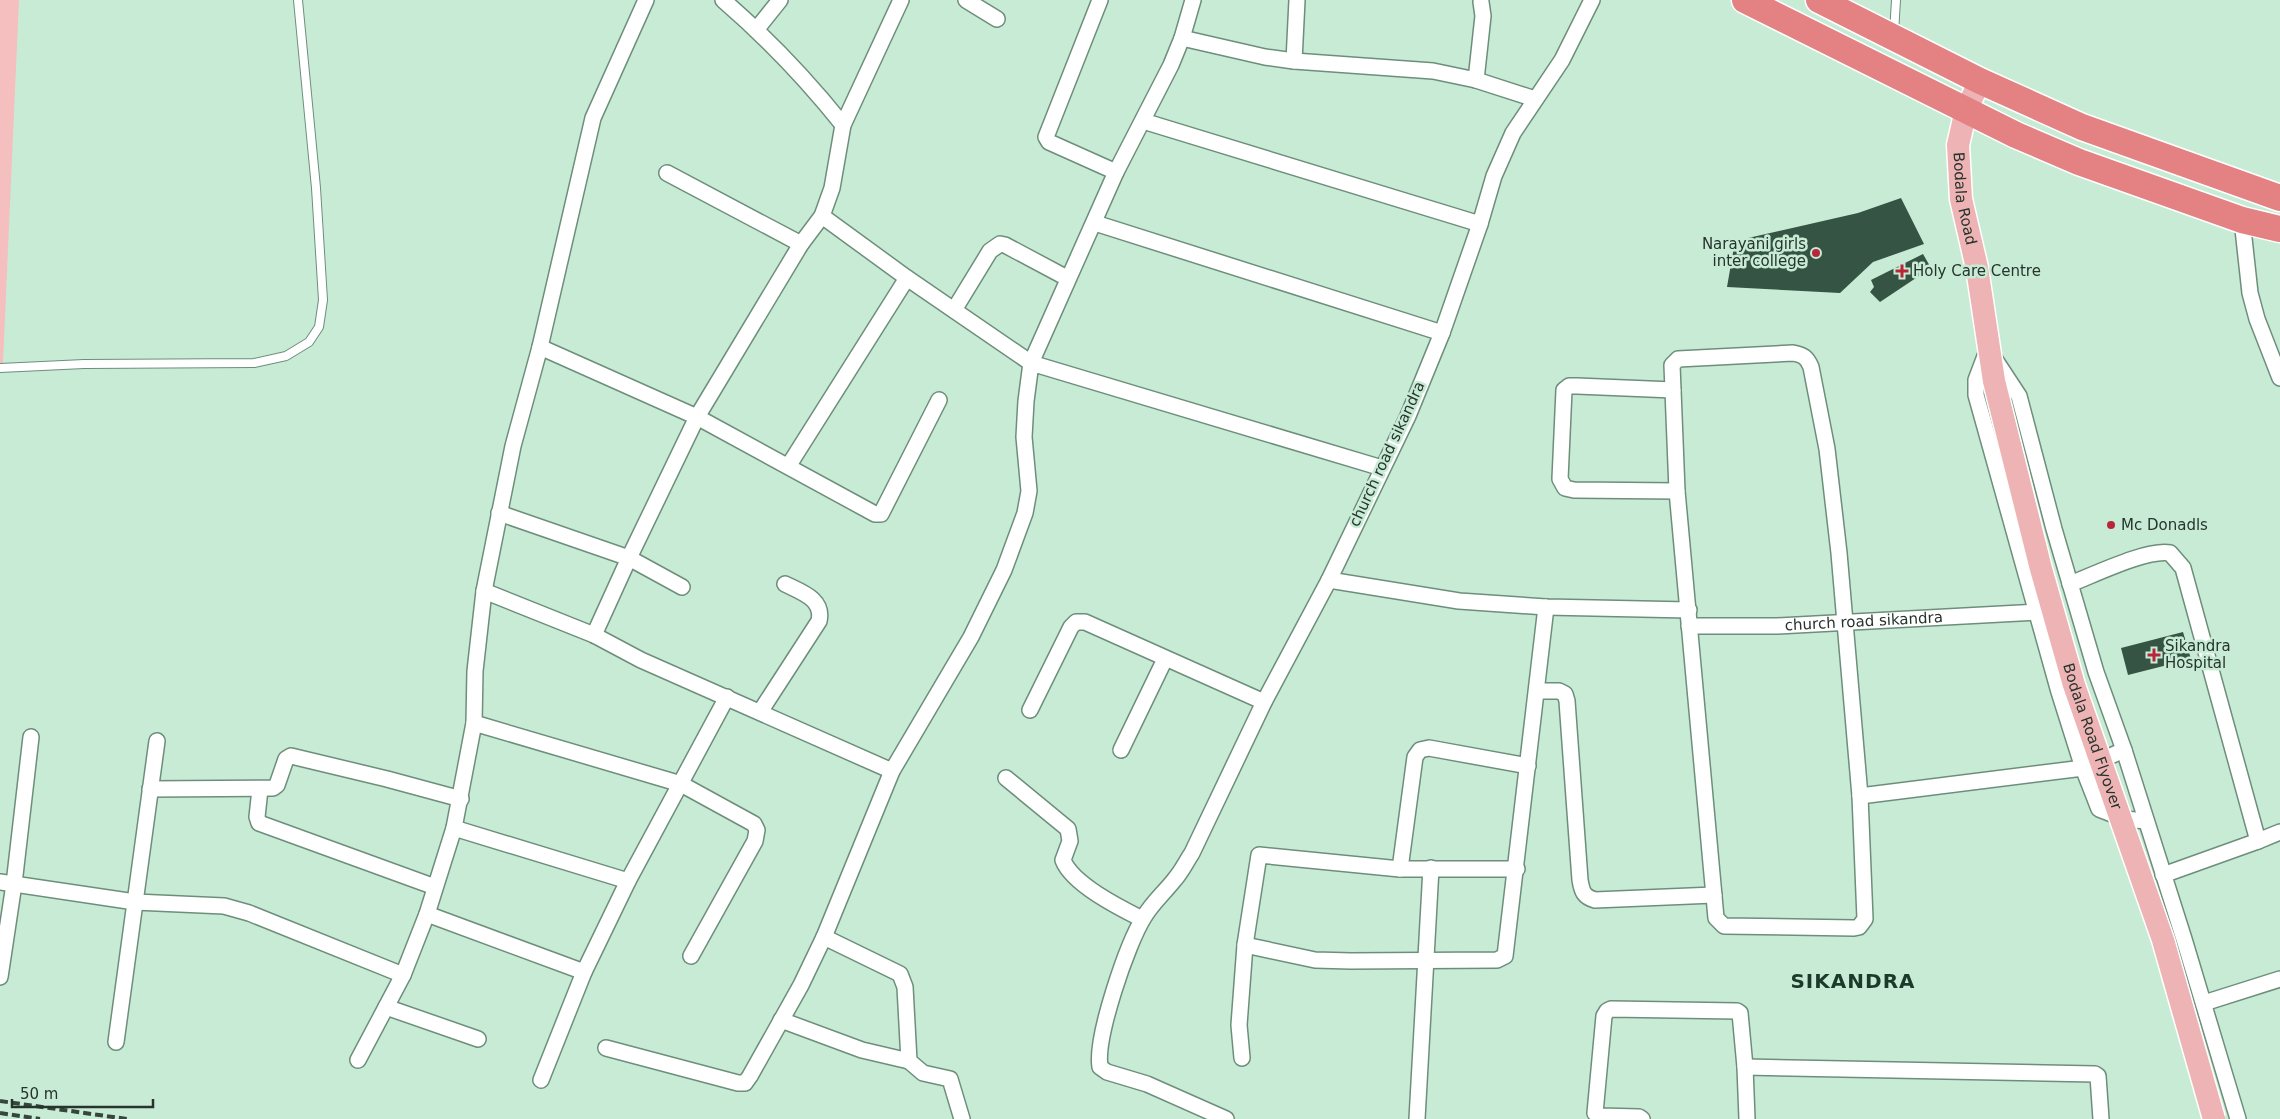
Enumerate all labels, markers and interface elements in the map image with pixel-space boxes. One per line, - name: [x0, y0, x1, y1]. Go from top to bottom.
- street label: Bodala Road: [1949, 151, 1980, 247]
- place label: Narayani girls inter college: [1702, 235, 1806, 270]
- marker: Narayani girls inter college: [1810, 247, 1822, 259]
- place label: Holy Care Centre: [1913, 262, 2041, 280]
- marker: Holy Care Centre: [1895, 264, 1909, 278]
- street label: church road sikandra: [1345, 379, 1429, 529]
- place label: Mc Donadls: [2121, 516, 2208, 534]
- marker: Mc Donadls: [2105, 519, 2117, 531]
- street label: church road sikandra: [1784, 608, 1943, 635]
- place label: Sikandra Hospital: [2165, 637, 2231, 672]
- marker: Sikandra Hospital: [2147, 648, 2161, 662]
- street label: Bodala Road Flyover: [2059, 661, 2126, 813]
- district label: SIKANDRA: [1790, 969, 1916, 993]
- scale bar: [12, 1076, 154, 1108]
- text: 50 m: [20, 1085, 58, 1103]

